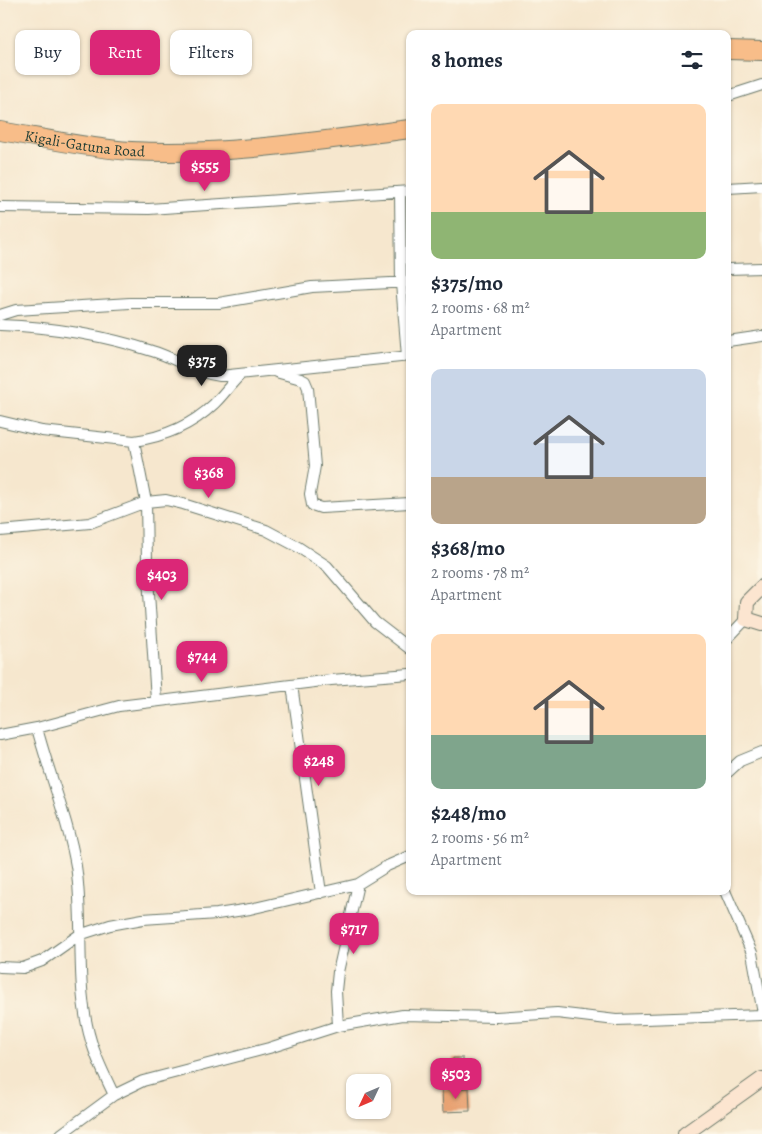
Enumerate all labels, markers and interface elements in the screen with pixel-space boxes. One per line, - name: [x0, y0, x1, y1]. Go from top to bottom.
- chip: Buy: [15, 30, 80, 75]
- chip: Rent: [90, 30, 160, 75]
- chip: Filters: [170, 30, 252, 75]
- text: 8 homes: [431, 46, 503, 74]
- icon: filters: [678, 46, 706, 74]
- street label: Kigali-Gatuna Road: [23, 125, 146, 162]
- icon: home: [524, 137, 614, 227]
- pin: $555: [175, 150, 235, 192]
- text: $555: [191, 155, 219, 177]
- text: $375/mo: [431, 269, 503, 297]
- text: 2 rooms · 68 m²: [431, 297, 530, 319]
- text: Apartment: [431, 319, 502, 341]
- pin: $375: [172, 344, 232, 387]
- text: $375: [188, 350, 216, 372]
- icon: home: [524, 402, 614, 492]
- pin: $368: [179, 456, 239, 499]
- text: $368: [194, 462, 224, 484]
- text: $368/mo: [431, 534, 505, 562]
- pin: $403: [132, 558, 192, 601]
- text: 2 rooms · 78 m²: [431, 562, 529, 584]
- text: $403: [147, 564, 177, 586]
- text: Apartment: [431, 584, 502, 606]
- pin: $744: [172, 640, 232, 683]
- text: $744: [187, 646, 217, 668]
- icon: home: [524, 667, 614, 757]
- pin: $248: [289, 744, 349, 787]
- text: $248: [304, 750, 334, 772]
- text: $248/mo: [431, 799, 506, 827]
- text: 2 rooms · 56 m²: [431, 827, 529, 849]
- text: Apartment: [431, 849, 502, 871]
- pin: $717: [324, 912, 384, 955]
- text: $717: [341, 918, 367, 940]
- pin: $503: [426, 1058, 486, 1100]
- text: $503: [441, 1063, 471, 1085]
- north arrow: [346, 1074, 391, 1119]
- map controls: [346, 1074, 391, 1119]

